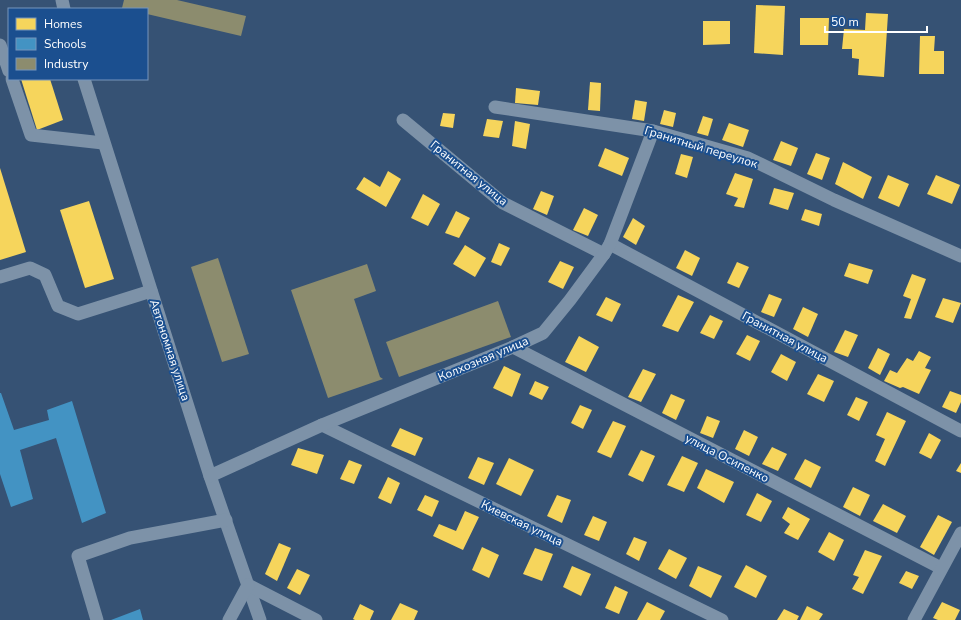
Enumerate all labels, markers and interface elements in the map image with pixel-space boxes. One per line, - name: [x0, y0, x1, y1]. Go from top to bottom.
- legend: [8, 8, 148, 80]
- scale bar: [825, 8, 927, 34]
- text: 50 m: [831, 14, 859, 30]
- text: Homes: [44, 16, 82, 32]
- text: Schools: [44, 36, 87, 52]
- text: Industry: [44, 56, 89, 72]
- street label: Гранитный переулок: [643, 122, 760, 172]
- street label: Гранитная улица: [427, 137, 511, 209]
- street label: Автономная улица: [146, 297, 194, 403]
- street label: Гранитная улица: [739, 308, 831, 366]
- street label: Колхозная улица: [435, 333, 531, 385]
- street label: улица Осипенко: [682, 430, 772, 486]
- street label: Киевская улица: [478, 496, 566, 550]

